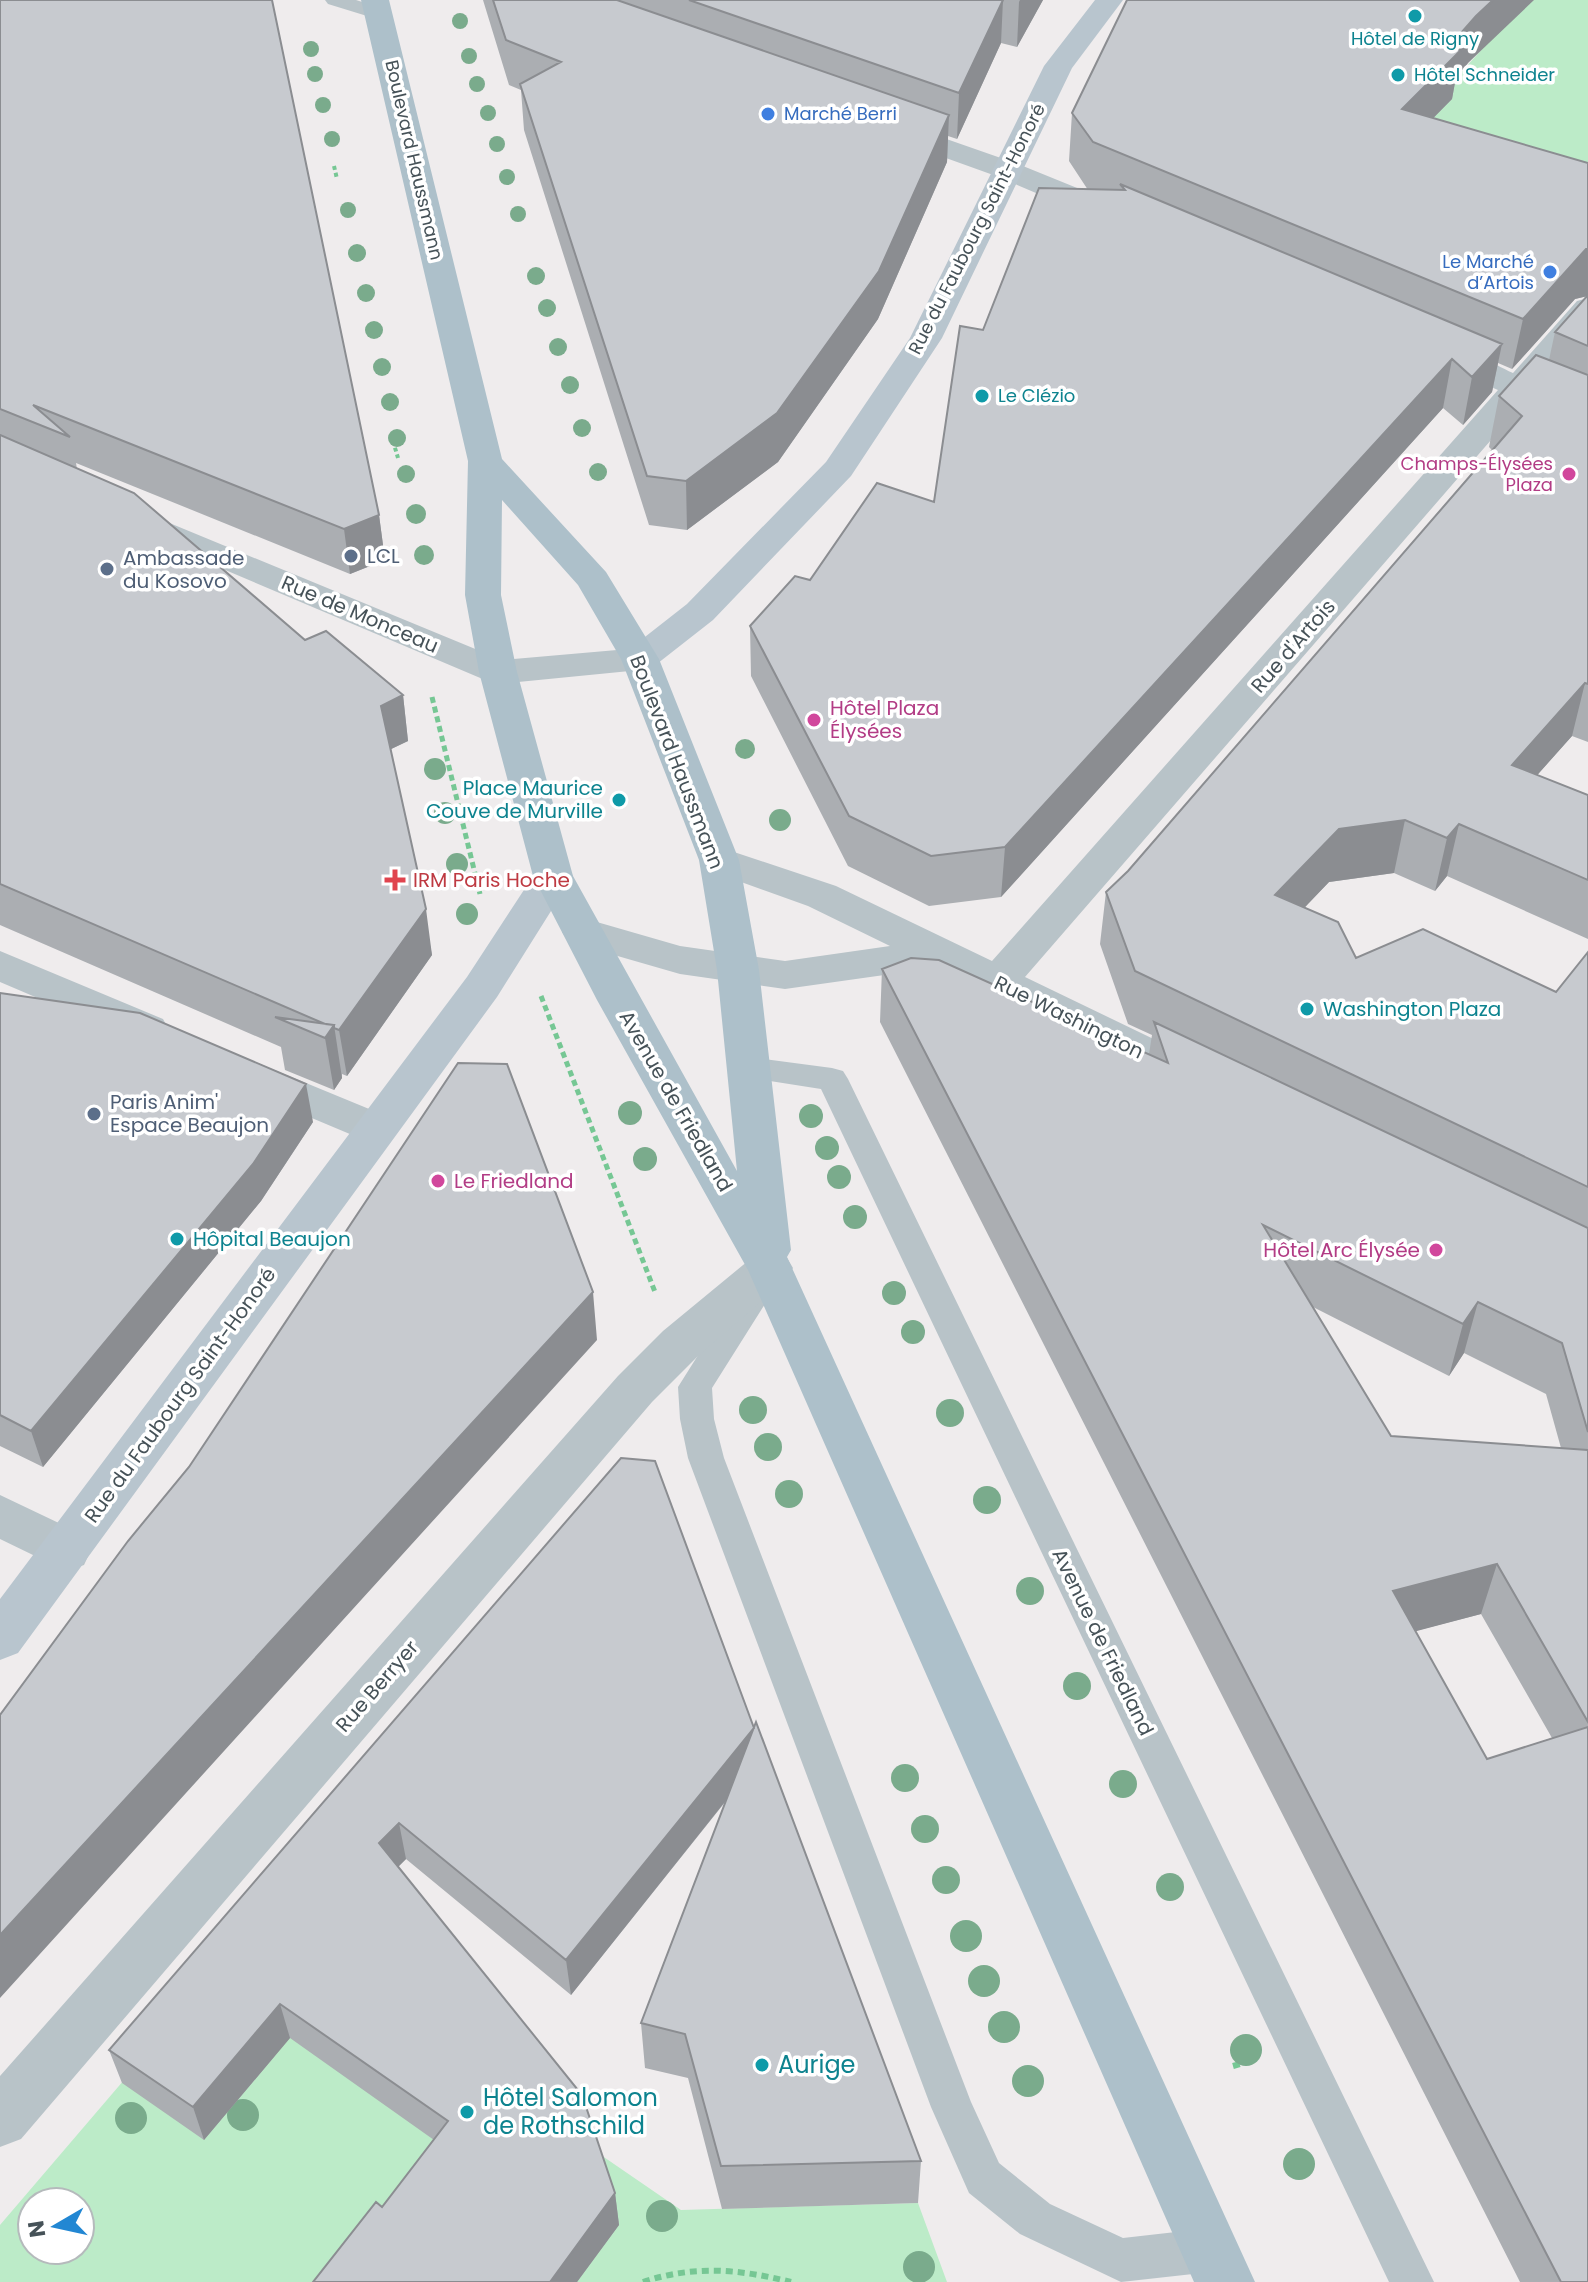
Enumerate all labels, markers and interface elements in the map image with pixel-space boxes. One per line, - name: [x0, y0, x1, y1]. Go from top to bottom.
- marker: Hôtel de Rigny: [1406, 7, 1424, 25]
- place label: Hôtel de Rigny: [1351, 26, 1479, 51]
- street label: Boulevard Haussmann: [379, 58, 450, 262]
- place label: Hôtel Schneider: [1414, 62, 1555, 87]
- marker: Hôtel Schneider: [1389, 66, 1407, 84]
- street label: Rue du Faubourg Saint-Honoré: [902, 99, 1051, 359]
- place label: Marché Berri: [784, 101, 897, 126]
- marker: Marché Berri: [759, 105, 777, 123]
- place label: Le Marché d’Artois: [1442, 249, 1534, 295]
- marker: Le Marché d’Artois: [1541, 263, 1559, 281]
- place label: Le Clézio: [998, 383, 1075, 408]
- marker: Le Clézio: [973, 387, 991, 405]
- place label: Champs-Élysées Plaza: [1400, 451, 1553, 497]
- marker: Champs-Élysées Plaza: [1560, 465, 1578, 483]
- place label: LCL: [367, 542, 400, 570]
- place label: Ambassade du Kosovo: [123, 544, 244, 595]
- marker: LCL: [342, 547, 360, 565]
- marker: Ambassade du Kosovo: [98, 560, 116, 578]
- street label: Rue de Monceau: [277, 568, 443, 660]
- street label: Rue d'Artois: [1244, 593, 1342, 699]
- street label: Boulevard Haussmann: [623, 651, 731, 873]
- place label: Hôtel Plaza Élysées: [830, 694, 939, 745]
- marker: Hôtel Plaza Élysées: [805, 711, 823, 729]
- place label: Place Maurice Couve de Murville: [426, 774, 603, 825]
- marker: Place Maurice Couve de Murville: [610, 791, 628, 809]
- place label: IRM Paris Hoche: [413, 866, 570, 894]
- marker: IRM Paris Hoche: [384, 869, 406, 891]
- street label: Rue Washington: [990, 969, 1148, 1065]
- place label: Washington Plaza: [1323, 995, 1501, 1023]
- marker: Washington Plaza: [1298, 1000, 1316, 1018]
- street label: Avenue de Friedland: [613, 1005, 739, 1197]
- place label: Paris Anim' Espace Beaujon: [110, 1088, 269, 1139]
- marker: Paris Anim' Espace Beaujon: [85, 1105, 103, 1123]
- place label: Le Friedland: [454, 1167, 574, 1195]
- marker: Le Friedland: [429, 1172, 447, 1190]
- place label: Hôpital Beaujon: [193, 1225, 351, 1253]
- marker: Hôpital Beaujon: [168, 1230, 186, 1248]
- place label: Hôtel Arc Élysée: [1263, 1236, 1420, 1264]
- marker: Hôtel Arc Élysée: [1427, 1241, 1445, 1259]
- street label: Rue du Faubourg Saint-Honoré: [78, 1262, 282, 1528]
- street label: Avenue de Friedland: [1046, 1544, 1160, 1740]
- street label: Rue Berryer: [329, 1634, 425, 1738]
- place label: Aurige: [778, 2048, 856, 2081]
- marker: Aurige: [753, 2056, 771, 2074]
- place label: Hôtel Salomon de Rothschild: [483, 2081, 658, 2142]
- marker: Hôtel Salomon de Rothschild: [458, 2103, 476, 2121]
- north arrow: [16, 2186, 96, 2266]
- text: N: [20, 2218, 53, 2240]

